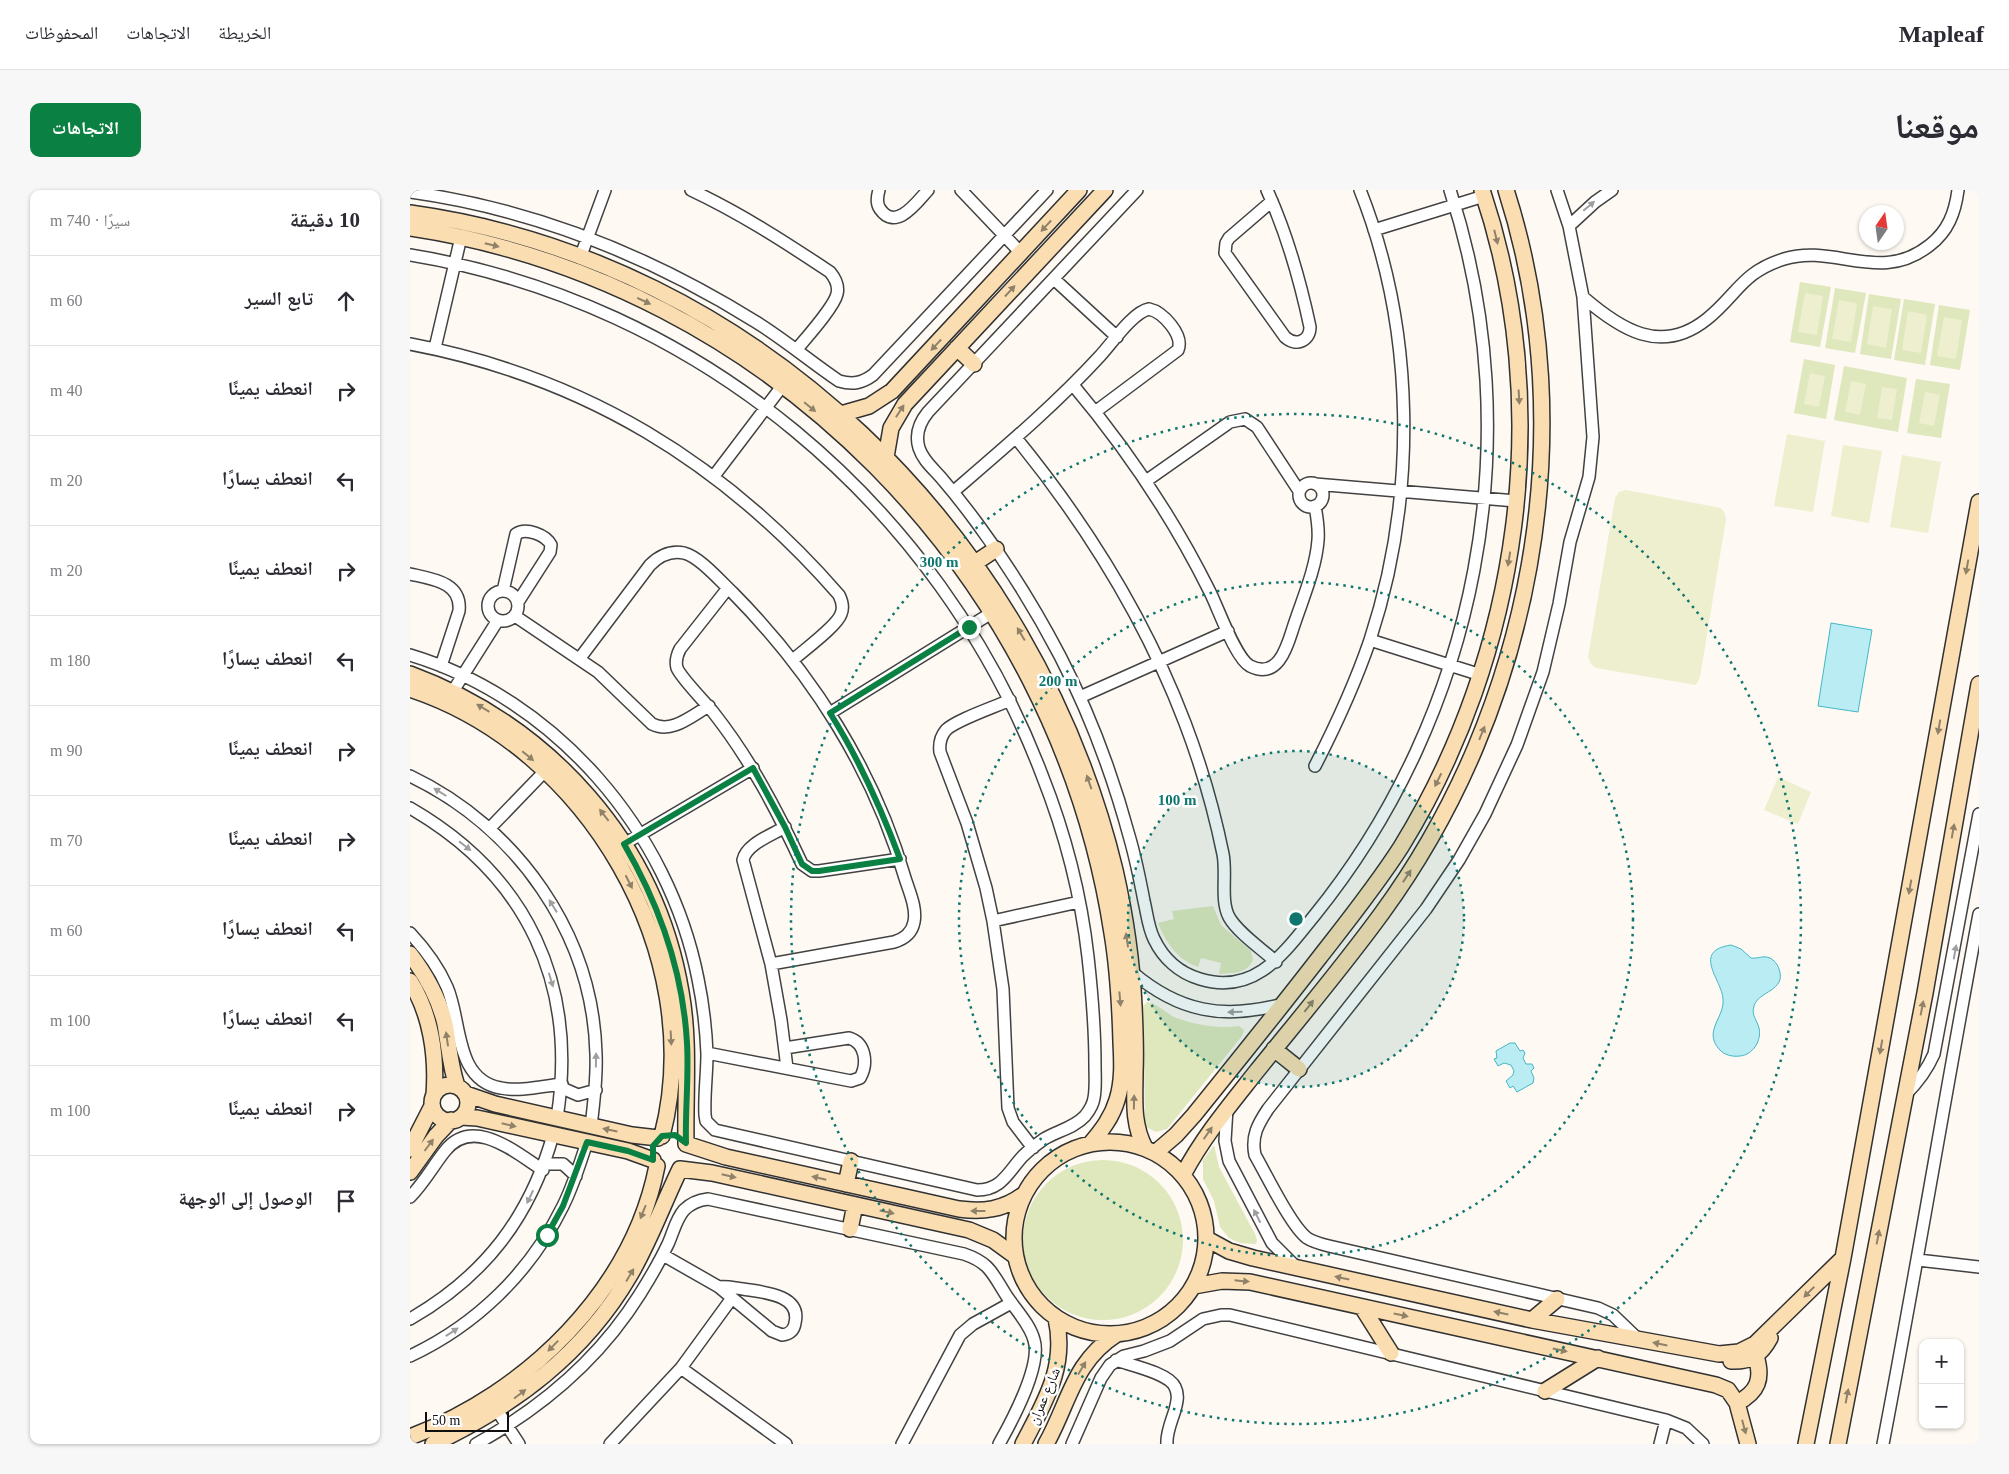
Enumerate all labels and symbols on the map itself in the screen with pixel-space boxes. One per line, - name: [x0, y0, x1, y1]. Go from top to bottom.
- one-way arrow: [1582, 201, 1595, 212]
- north arrow: [1859, 205, 1904, 250]
- one-way arrow: [1040, 219, 1052, 231]
- one-way arrow: [1492, 229, 1500, 244]
- one-way arrow: [484, 241, 499, 249]
- one-way arrow: [1004, 286, 1016, 298]
- one-way arrow: [637, 298, 651, 306]
- one-way arrow: [930, 338, 942, 350]
- one-way arrow: [1515, 390, 1523, 406]
- one-way arrow: [803, 402, 817, 412]
- one-way arrow: [895, 404, 905, 418]
- one-way arrow: [1505, 552, 1513, 568]
- text: 300 m: [920, 554, 959, 570]
- one-way arrow: [1963, 560, 1971, 576]
- route end: [958, 616, 981, 639]
- one-way arrow: [1017, 628, 1026, 641]
- text: 200 m: [1039, 673, 1078, 689]
- one-way arrow: [475, 704, 490, 712]
- one-way arrow: [1934, 720, 1942, 736]
- one-way arrow: [1479, 725, 1487, 740]
- one-way arrow: [521, 751, 534, 762]
- one-way arrow: [1434, 773, 1442, 787]
- one-way arrow: [1085, 774, 1093, 789]
- one-way arrow: [433, 787, 446, 796]
- text: 100 m: [1158, 792, 1197, 808]
- one-way arrow: [598, 809, 609, 822]
- one-way arrow: [1950, 823, 1958, 839]
- one-way arrow: [458, 840, 471, 851]
- one-way arrow: [1402, 870, 1412, 883]
- one-way arrow: [625, 875, 633, 889]
- one-way arrow: [1905, 880, 1913, 896]
- one-way arrow: [548, 899, 558, 912]
- centre of rings: [1287, 910, 1305, 928]
- one-way arrow: [1123, 931, 1131, 947]
- one-way arrow: [1951, 944, 1959, 960]
- one-way arrow: [547, 973, 555, 988]
- one-way arrow: [1116, 992, 1124, 1008]
- one-way arrow: [1303, 999, 1314, 1012]
- one-way arrow: [1919, 1000, 1927, 1016]
- one-way arrow: [1227, 1008, 1243, 1016]
- one-way arrow: [442, 1030, 450, 1046]
- one-way arrow: [667, 1030, 675, 1046]
- one-way arrow: [1877, 1040, 1885, 1056]
- one-way arrow: [592, 1052, 600, 1068]
- one-way arrow: [1131, 1093, 1139, 1109]
- one-way arrow: [501, 1121, 516, 1129]
- one-way arrow: [602, 1126, 618, 1134]
- one-way arrow: [1203, 1126, 1213, 1140]
- one-way arrow: [424, 1139, 435, 1152]
- one-way arrow: [721, 1172, 736, 1180]
- one-way arrow: [812, 1174, 827, 1182]
- one-way arrow: [526, 1189, 534, 1204]
- one-way arrow: [639, 1205, 647, 1220]
- one-way arrow: [970, 1207, 986, 1215]
- one-way arrow: [879, 1208, 895, 1216]
- one-way arrow: [1253, 1209, 1262, 1223]
- route start: [536, 1224, 559, 1247]
- one-way arrow: [1874, 1229, 1882, 1244]
- one-way arrow: [625, 1269, 634, 1282]
- one-way arrow: [1335, 1274, 1350, 1282]
- one-way arrow: [1234, 1278, 1250, 1286]
- one-way arrow: [1803, 1286, 1815, 1298]
- one-way arrow: [1494, 1309, 1509, 1317]
- one-way arrow: [1393, 1311, 1408, 1319]
- one-way arrow: [446, 1328, 459, 1337]
- one-way arrow: [547, 1339, 559, 1351]
- one-way arrow: [1653, 1340, 1668, 1348]
- one-way arrow: [1552, 1346, 1567, 1354]
- one-way arrow: [1077, 1362, 1086, 1375]
- street label: شارع عمران: [1026, 1366, 1065, 1428]
- one-way arrow: [1844, 1388, 1852, 1404]
- one-way arrow: [513, 1389, 527, 1399]
- scale bar: [425, 1409, 509, 1432]
- one-way arrow: [1740, 1419, 1748, 1434]

